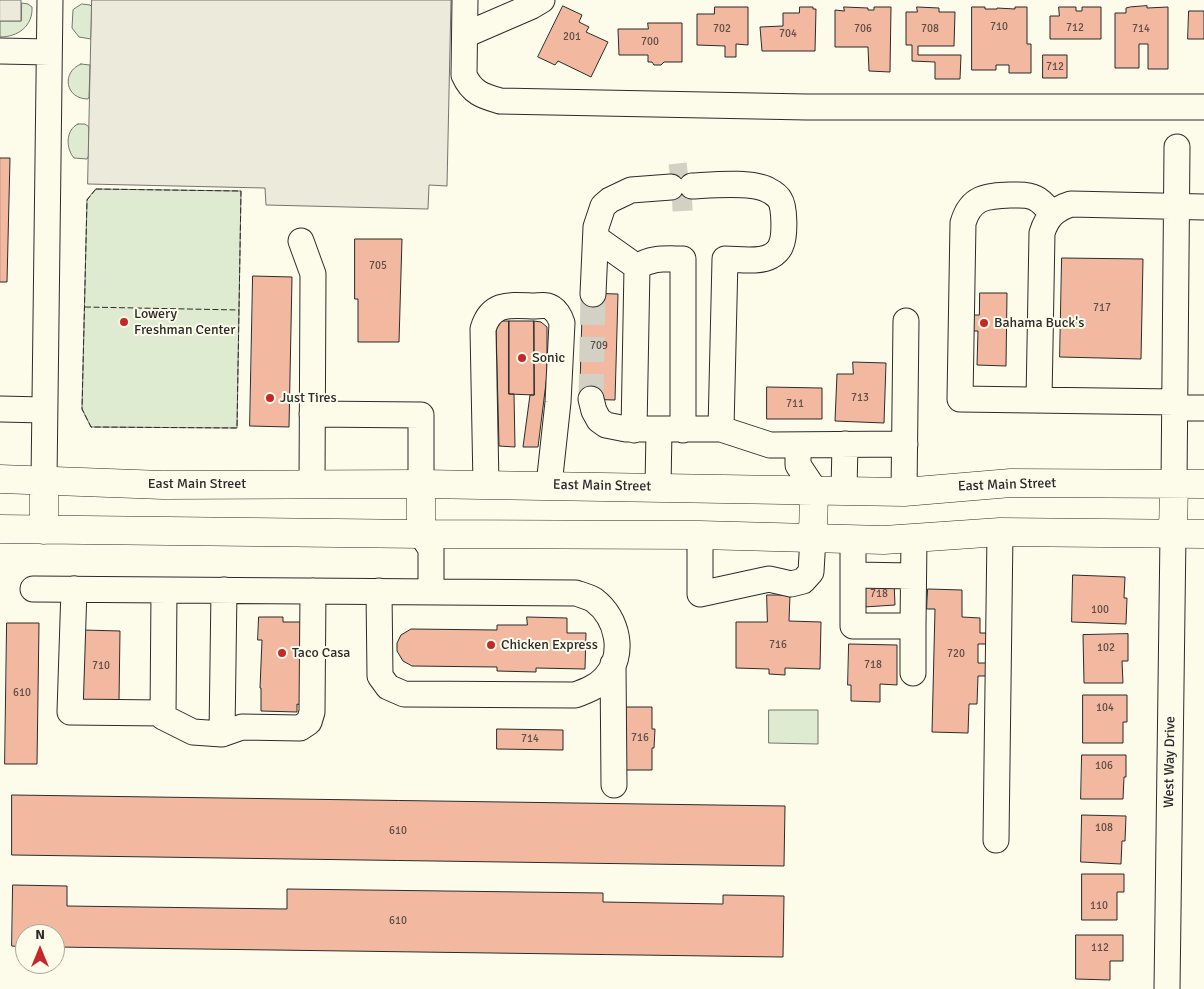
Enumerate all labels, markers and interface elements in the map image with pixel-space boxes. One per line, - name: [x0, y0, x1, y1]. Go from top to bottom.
- house number: 710: [990, 20, 1008, 34]
- house number: 712: [1066, 21, 1084, 35]
- house number: 702: [713, 22, 731, 36]
- house number: 706: [854, 22, 872, 36]
- house number: 708: [921, 22, 939, 36]
- house number: 714: [1132, 22, 1150, 36]
- house number: 704: [779, 27, 797, 41]
- house number: 201: [563, 30, 581, 44]
- house number: 700: [641, 35, 659, 49]
- house number: 712: [1046, 60, 1064, 74]
- house number: 705: [369, 259, 387, 273]
- house number: 717: [1093, 301, 1111, 315]
- place label: Lowery Freshman Center: [134, 306, 236, 338]
- place label: Bahama Buck's: [994, 315, 1084, 331]
- marker: Lowery Freshman Center: [118, 316, 130, 328]
- marker: Bahama Buck's: [978, 317, 990, 329]
- house number: 709: [590, 339, 608, 353]
- place label: Sonic: [532, 350, 565, 366]
- marker: Sonic: [516, 352, 528, 364]
- place label: Just Tires: [280, 390, 337, 406]
- house number: 713: [851, 391, 869, 405]
- marker: Just Tires: [264, 392, 276, 404]
- house number: 711: [786, 397, 804, 411]
- street label: East Main Street: [958, 475, 1056, 495]
- street label: East Main Street: [148, 476, 246, 492]
- street label: East Main Street: [553, 477, 651, 495]
- house number: 718: [870, 587, 888, 601]
- house number: 100: [1091, 603, 1109, 617]
- place label: Chicken Express: [501, 637, 598, 653]
- house number: 716: [769, 638, 787, 652]
- marker: Chicken Express: [485, 639, 497, 651]
- house number: 102: [1097, 641, 1115, 655]
- place label: Taco Casa: [292, 645, 350, 661]
- marker: Taco Casa: [276, 647, 288, 659]
- house number: 720: [947, 647, 965, 661]
- house number: 718: [864, 658, 882, 672]
- house number: 710: [92, 659, 110, 673]
- house number: 610: [13, 686, 31, 700]
- house number: 104: [1096, 701, 1114, 715]
- street label: West Way Drive: [1161, 716, 1179, 808]
- house number: 716: [631, 731, 649, 745]
- house number: 714: [521, 732, 539, 746]
- house number: 106: [1095, 759, 1113, 773]
- house number: 108: [1095, 821, 1113, 835]
- house number: 610: [389, 824, 407, 838]
- house number: 110: [1090, 899, 1108, 913]
- house number: 610: [389, 914, 407, 928]
- north arrow: [15, 924, 65, 974]
- text: N: [35, 926, 45, 943]
- house number: 112: [1091, 941, 1109, 955]

